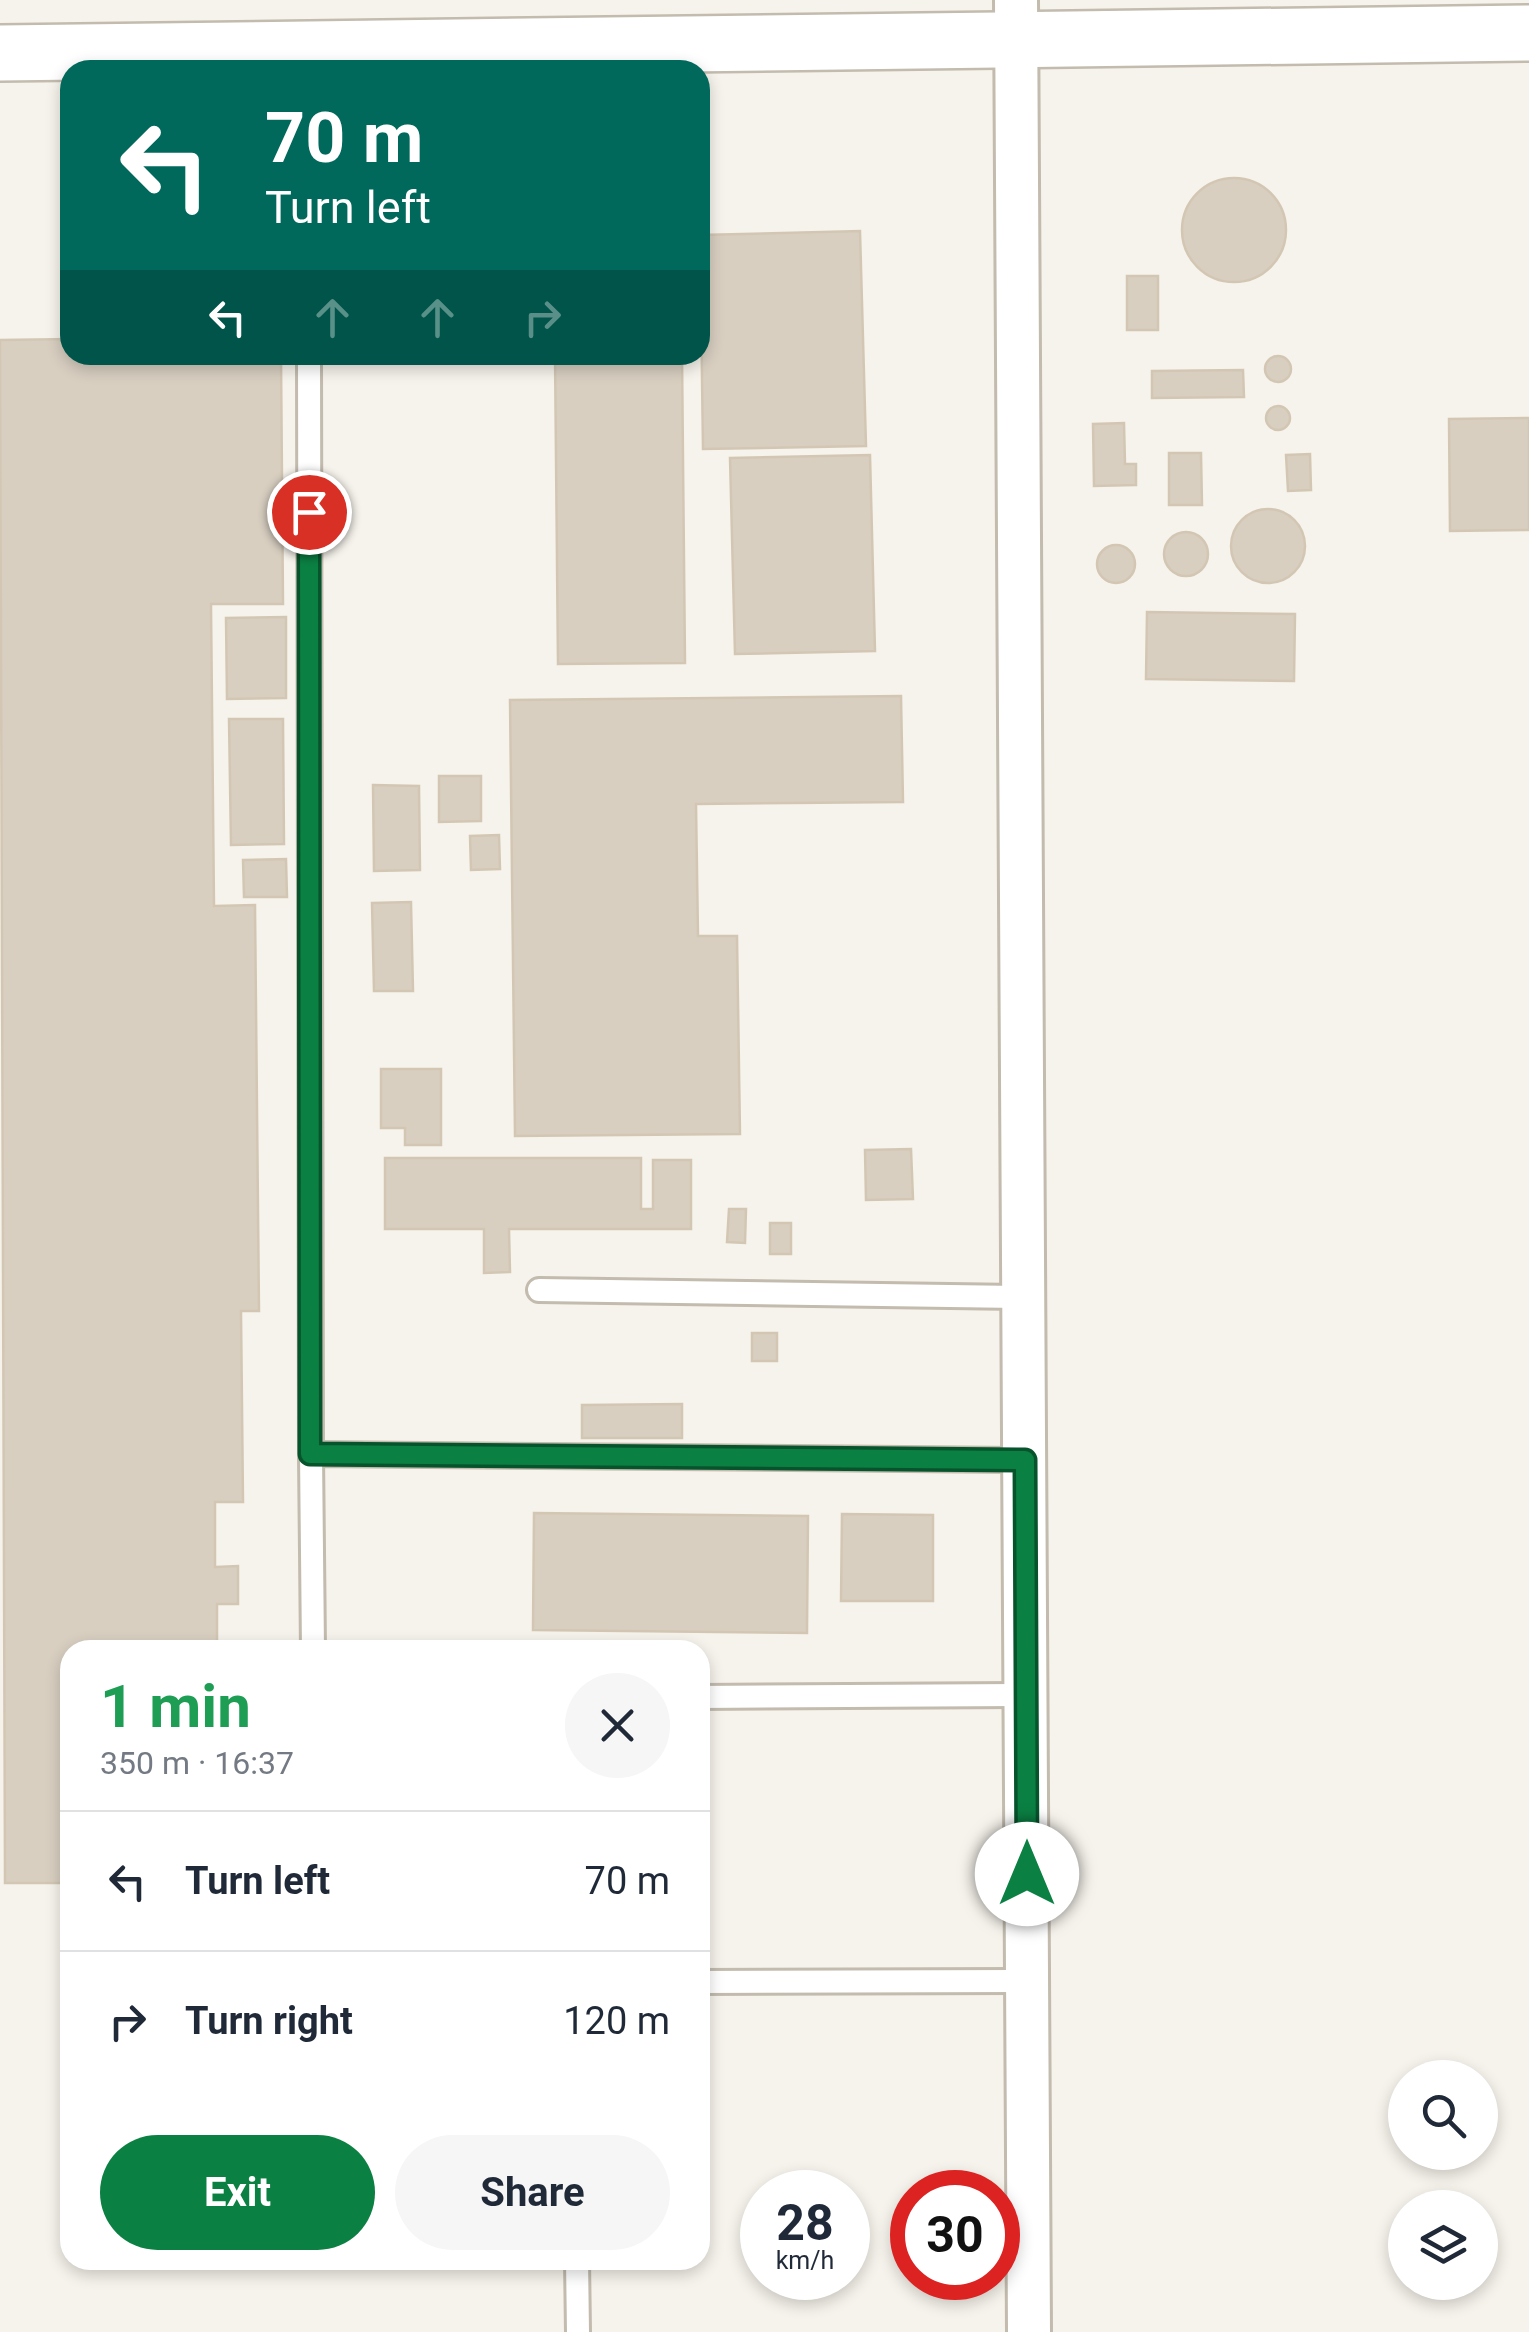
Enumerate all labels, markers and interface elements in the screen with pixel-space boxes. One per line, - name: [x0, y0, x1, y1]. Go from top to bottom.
- text: 70 m: [265, 97, 423, 179]
- icon: left: [100, 100, 230, 230]
- text: Turn left: [265, 181, 431, 234]
- icon: left: [200, 290, 255, 345]
- icon: ahead: [305, 290, 360, 345]
- icon: ahead: [410, 290, 465, 345]
- icon: right: [515, 290, 570, 345]
- pin: [267, 470, 352, 555]
- icon: arrive: [282, 485, 337, 540]
- text: 1 min: [100, 1671, 251, 1742]
- button: close: [565, 1673, 670, 1778]
- text: 350 m · 16:37: [100, 1744, 294, 1782]
- position arrow: [975, 1822, 1079, 1926]
- icon: left: [100, 1854, 155, 1909]
- text: Turn left: [185, 1859, 330, 1903]
- text: 70 m: [585, 1859, 670, 1903]
- icon: right: [100, 1994, 155, 2049]
- text: Turn right: [185, 1999, 353, 2043]
- text: 120 m: [563, 1999, 670, 2043]
- map controls: [1388, 2060, 1498, 2300]
- button: search: [1388, 2060, 1498, 2170]
- button: Exit: [100, 2135, 375, 2250]
- button: Share: [395, 2135, 670, 2250]
- speed limit sign: 30: [890, 2170, 1020, 2300]
- button: layers: [1388, 2190, 1498, 2300]
- text: 28: [776, 2194, 834, 2252]
- text: km/h: [776, 2246, 834, 2275]

